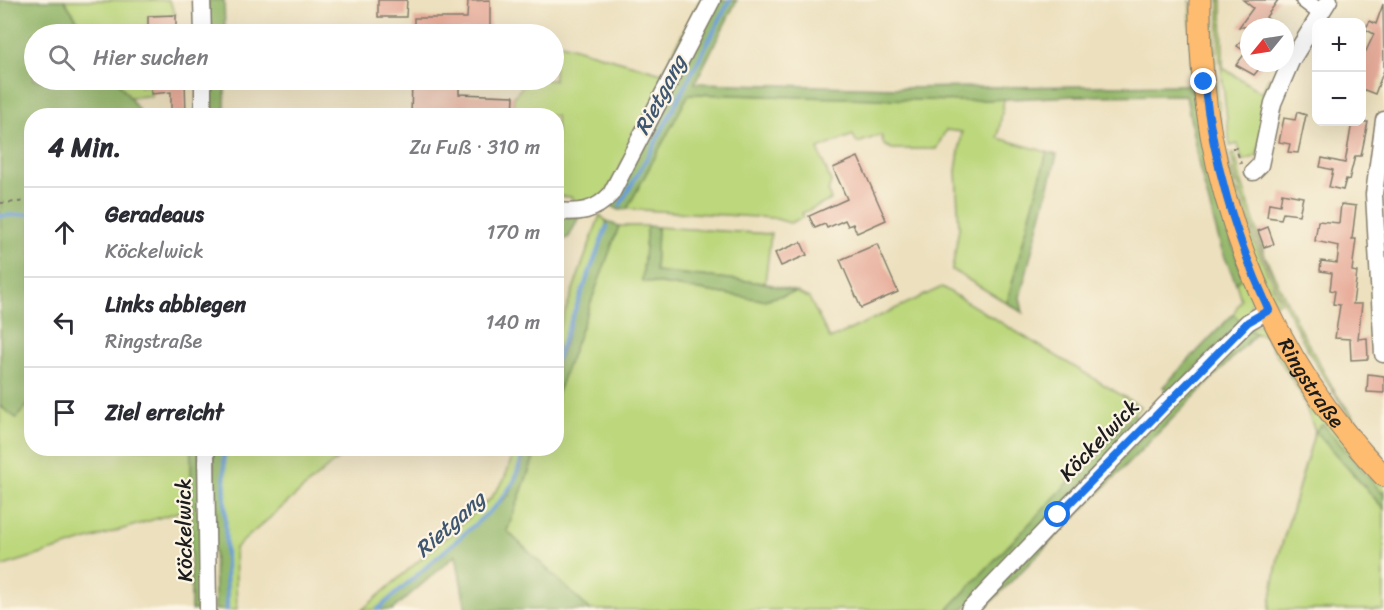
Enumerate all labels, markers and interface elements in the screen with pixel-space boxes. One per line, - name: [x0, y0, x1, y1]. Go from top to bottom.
- north arrow: [1240, 18, 1294, 72]
- map controls: [1312, 18, 1366, 126]
- button: +: [1312, 18, 1366, 72]
- search box: [24, 24, 564, 90]
- text: Hier suchen: [93, 38, 208, 77]
- icon: search: [45, 41, 78, 74]
- water label: Rietgang: [623, 46, 698, 142]
- route end: [1190, 68, 1216, 94]
- button: −: [1312, 72, 1366, 126]
- text: 4 Min.: [48, 124, 121, 170]
- text: Zu Fuß · 310 m: [409, 130, 540, 165]
- text: Geradeaus: [105, 195, 204, 234]
- text: 170 m: [487, 215, 540, 250]
- icon: ahead: [48, 216, 81, 249]
- text: Köckelwick: [105, 234, 204, 269]
- text: Links abbiegen: [105, 285, 246, 324]
- text: 140 m: [486, 305, 540, 340]
- icon: left: [48, 306, 81, 339]
- text: Ringstraße: [105, 324, 202, 359]
- street label: Ringstraße: [1267, 331, 1355, 437]
- street label: Köckelwick: [1049, 389, 1149, 491]
- text: Ziel erreicht: [105, 393, 224, 432]
- icon: arrive: [48, 396, 81, 429]
- street label: Köckelwick: [164, 478, 204, 582]
- water label: Rietgang: [405, 480, 496, 567]
- route start: [1044, 501, 1070, 527]

